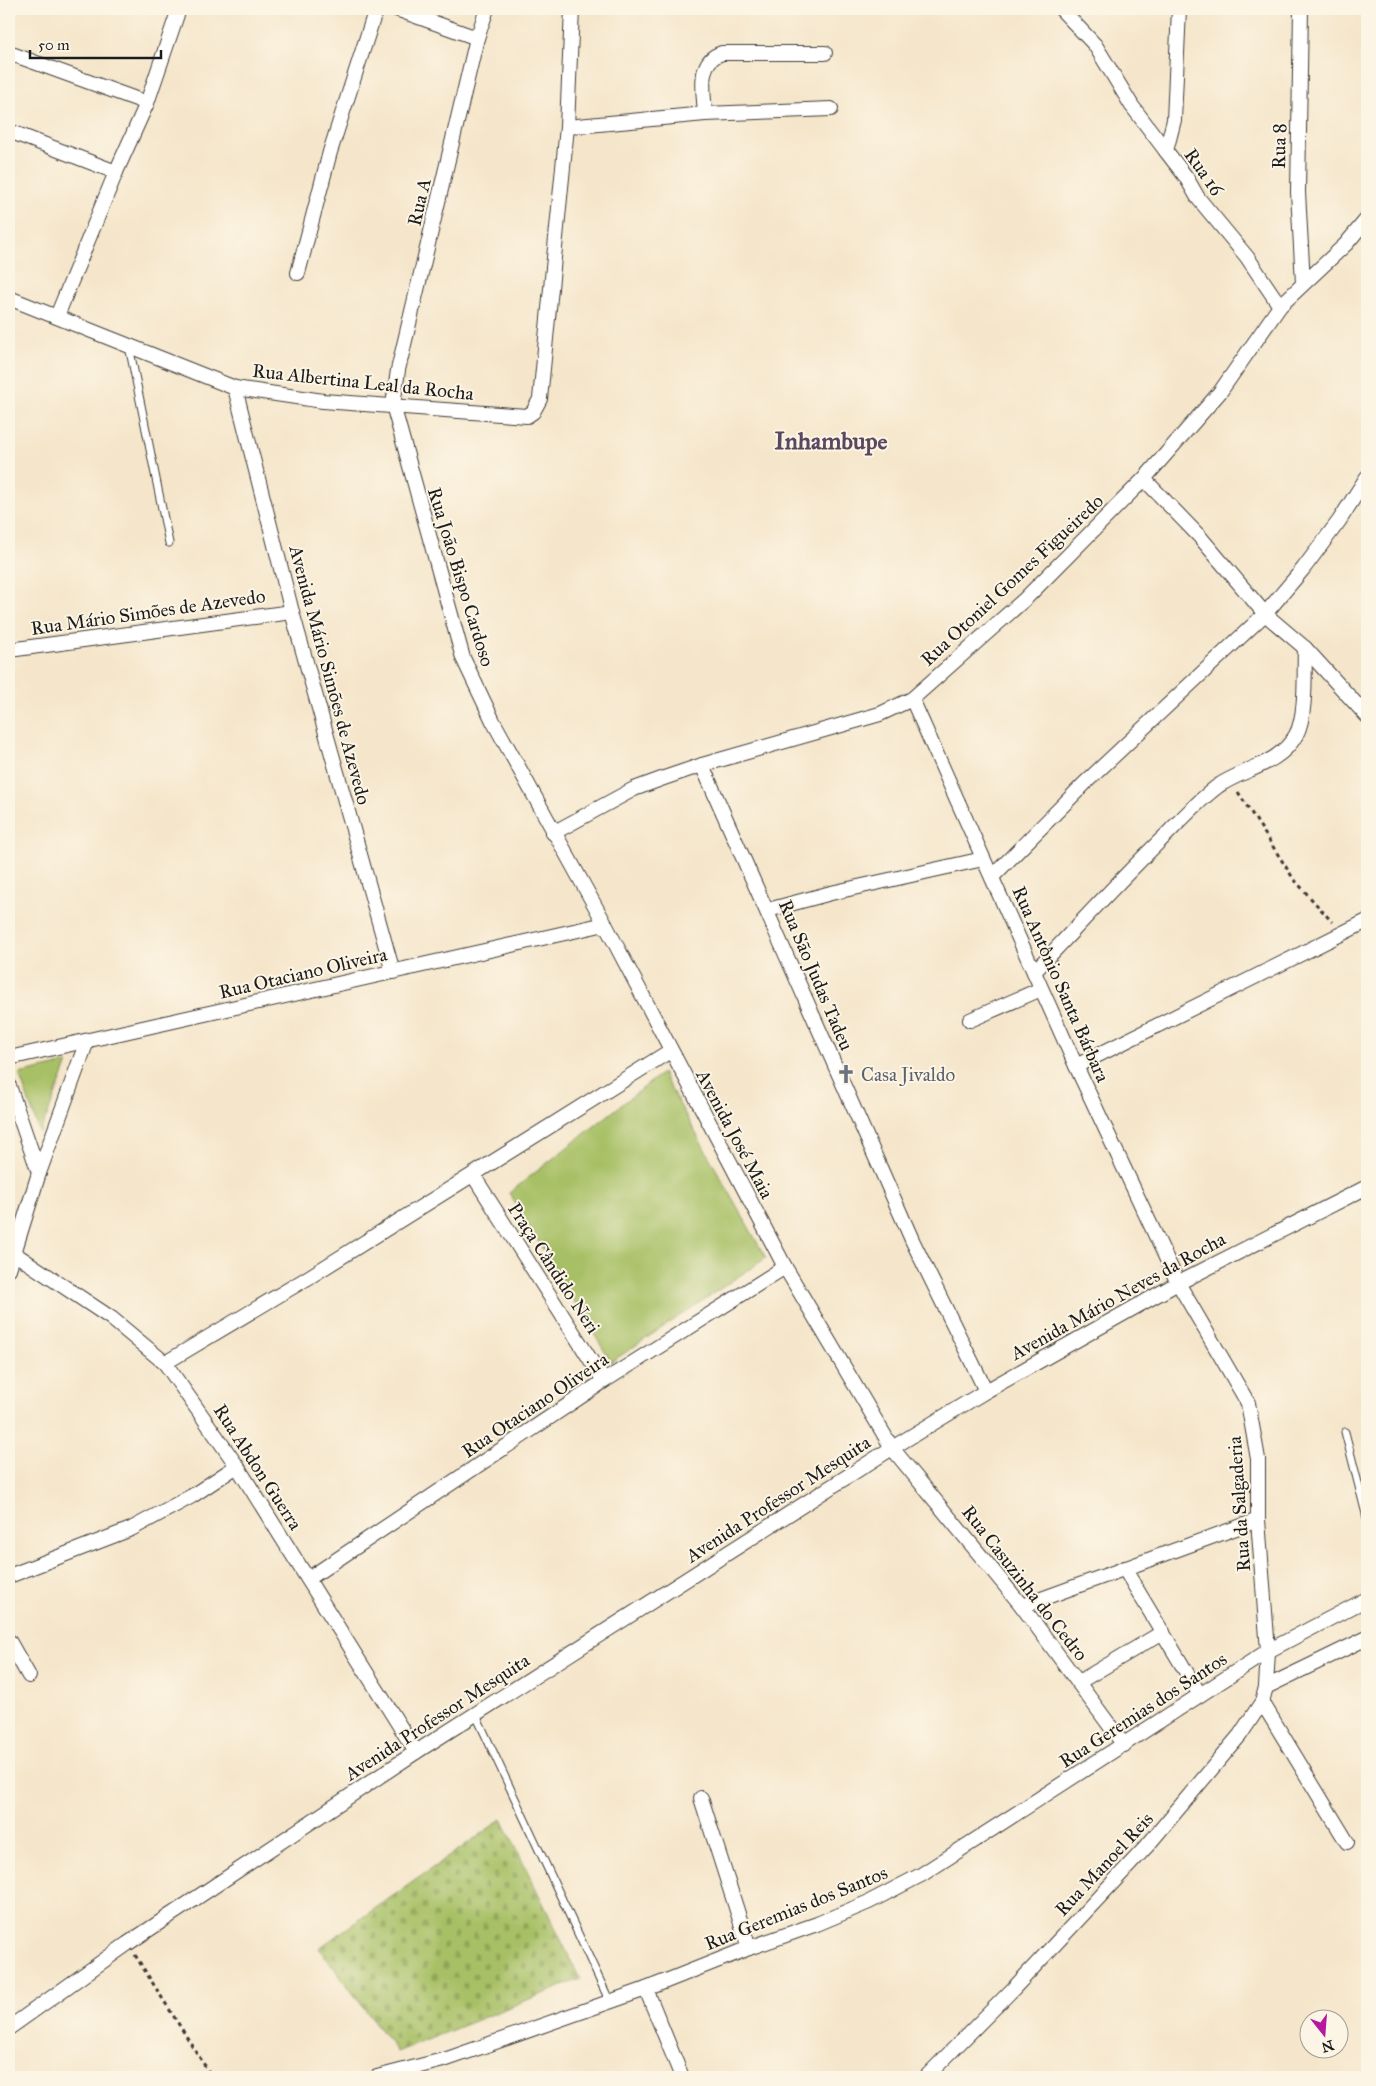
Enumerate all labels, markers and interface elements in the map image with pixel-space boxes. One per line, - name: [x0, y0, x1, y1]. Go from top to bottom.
- scale bar: [30, 28, 161, 60]
- text: 50 m: [38, 36, 70, 54]
- street label: Rua 8: [1267, 123, 1291, 169]
- street label: Rua 16: [1179, 144, 1229, 201]
- street label: Rua A: [402, 176, 436, 228]
- street label: Rua Albertina Leal da Rocha: [251, 359, 476, 405]
- district label: Inhambupe: [774, 426, 888, 456]
- street label: Rua João Bispo Cardoso: [422, 485, 499, 670]
- street label: Rua Otoniel Gomes Figueiredo: [916, 489, 1109, 671]
- street label: Avenida Mário Simões de Azevedo: [284, 542, 376, 807]
- street label: Rua Mário Simões de Azevedo: [29, 584, 267, 640]
- street label: Rua Antônio Santa Bárbara: [1007, 882, 1115, 1086]
- street label: Rua São Judas Tadeu: [773, 896, 858, 1054]
- street label: Rua Otaciano Oliveira: [217, 942, 390, 1004]
- church icon: Casa Jivaldo: [835, 1063, 857, 1085]
- place label: Casa Jivaldo: [861, 1063, 955, 1087]
- street label: Avenida José Maia: [690, 1065, 779, 1204]
- street label: Praça Cândido Neri: [503, 1198, 605, 1338]
- street label: Avenida Mário Neves da Rocha: [1006, 1227, 1230, 1365]
- street label: Rua Otaciano Oliveira: [457, 1347, 613, 1463]
- street label: Rua Abdon Guerra: [209, 1400, 308, 1535]
- street label: Avenida Professor Mesquita: [680, 1430, 876, 1569]
- street label: Rua da Salgaderia: [1223, 1434, 1256, 1573]
- street label: Rua Casuzinha do Cedro: [957, 1501, 1093, 1666]
- street label: Rua Geremias dos Santos: [1055, 1647, 1231, 1773]
- street label: Avenida Professor Mesquita: [339, 1648, 535, 1787]
- street label: Rua Manoel Reis: [1050, 1807, 1158, 1921]
- street label: Rua Geremias dos Santos: [701, 1861, 891, 1955]
- north arrow: [1298, 2008, 1348, 2058]
- text: N: [1319, 2036, 1336, 2056]

